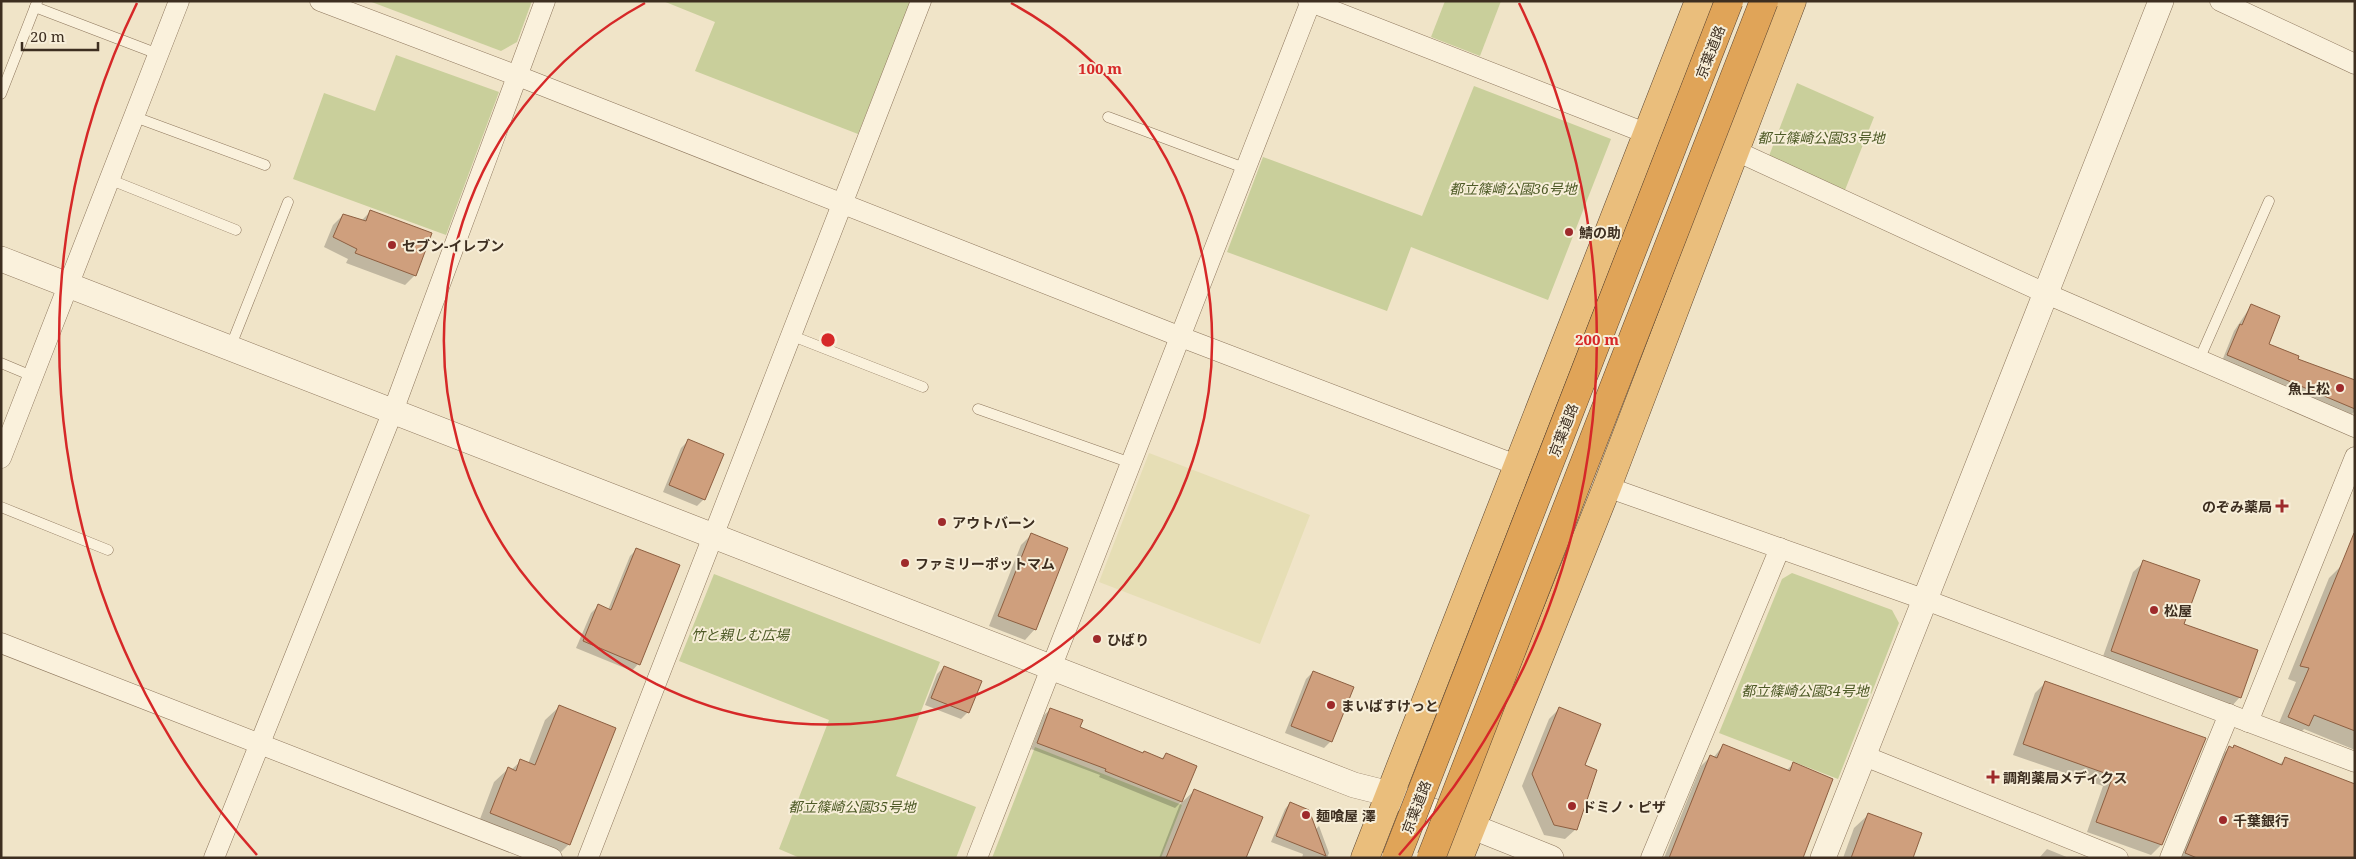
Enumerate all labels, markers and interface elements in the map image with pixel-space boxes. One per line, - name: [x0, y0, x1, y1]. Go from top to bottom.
- scale bar: [22, 20, 99, 52]
- street label: 京葉道路: [1691, 22, 1729, 82]
- text: 20 m: [30, 26, 65, 46]
- text: 100 m: [1078, 58, 1122, 78]
- park label: 都立篠崎公園33号地: [1757, 128, 1887, 147]
- park label: 都立篠崎公園36号地: [1449, 179, 1579, 198]
- place label: 鯖の助: [1579, 223, 1621, 242]
- marker: 鯖の助: [1563, 226, 1575, 238]
- place label: セブン-イレブン: [402, 236, 504, 255]
- marker: セブン-イレブン: [386, 239, 398, 251]
- text: 200 m: [1575, 329, 1619, 349]
- centre of rings: [819, 331, 837, 349]
- place label: 魚上松: [2288, 379, 2330, 398]
- marker: 魚上松: [2334, 382, 2346, 394]
- street label: 京葉道路: [1544, 400, 1582, 460]
- place label: のぞみ薬局: [2202, 497, 2272, 516]
- marker: のぞみ薬局: [2276, 500, 2288, 512]
- place label: アウトバーン: [952, 513, 1035, 532]
- marker: アウトバーン: [936, 516, 948, 528]
- place label: ファミリーポットマム: [915, 554, 1055, 573]
- marker: ファミリーポットマム: [899, 557, 911, 569]
- place label: 松屋: [2164, 601, 2192, 620]
- marker: 松屋: [2148, 604, 2160, 616]
- park label: 竹と親しむ広場: [691, 625, 791, 644]
- place label: ひばり: [1107, 630, 1149, 649]
- marker: ひばり: [1091, 633, 1103, 645]
- park label: 都立篠崎公園34号地: [1741, 681, 1871, 700]
- place label: まいばすけっと: [1341, 696, 1439, 715]
- marker: まいばすけっと: [1325, 699, 1337, 711]
- place label: 調剤薬局メディクス: [2003, 768, 2128, 787]
- marker: 調剤薬局メディクス: [1987, 771, 1999, 783]
- street label: 京葉道路: [1397, 777, 1435, 837]
- park label: 都立篠崎公園35号地: [788, 797, 918, 816]
- place label: ドミノ・ピザ: [1582, 797, 1666, 816]
- marker: ドミノ・ピザ: [1566, 800, 1578, 812]
- place label: 麺喰屋 澤: [1316, 806, 1376, 825]
- marker: 麺喰屋 澤: [1300, 809, 1312, 821]
- place label: 千葉銀行: [2233, 811, 2289, 830]
- marker: 千葉銀行: [2217, 814, 2229, 826]

